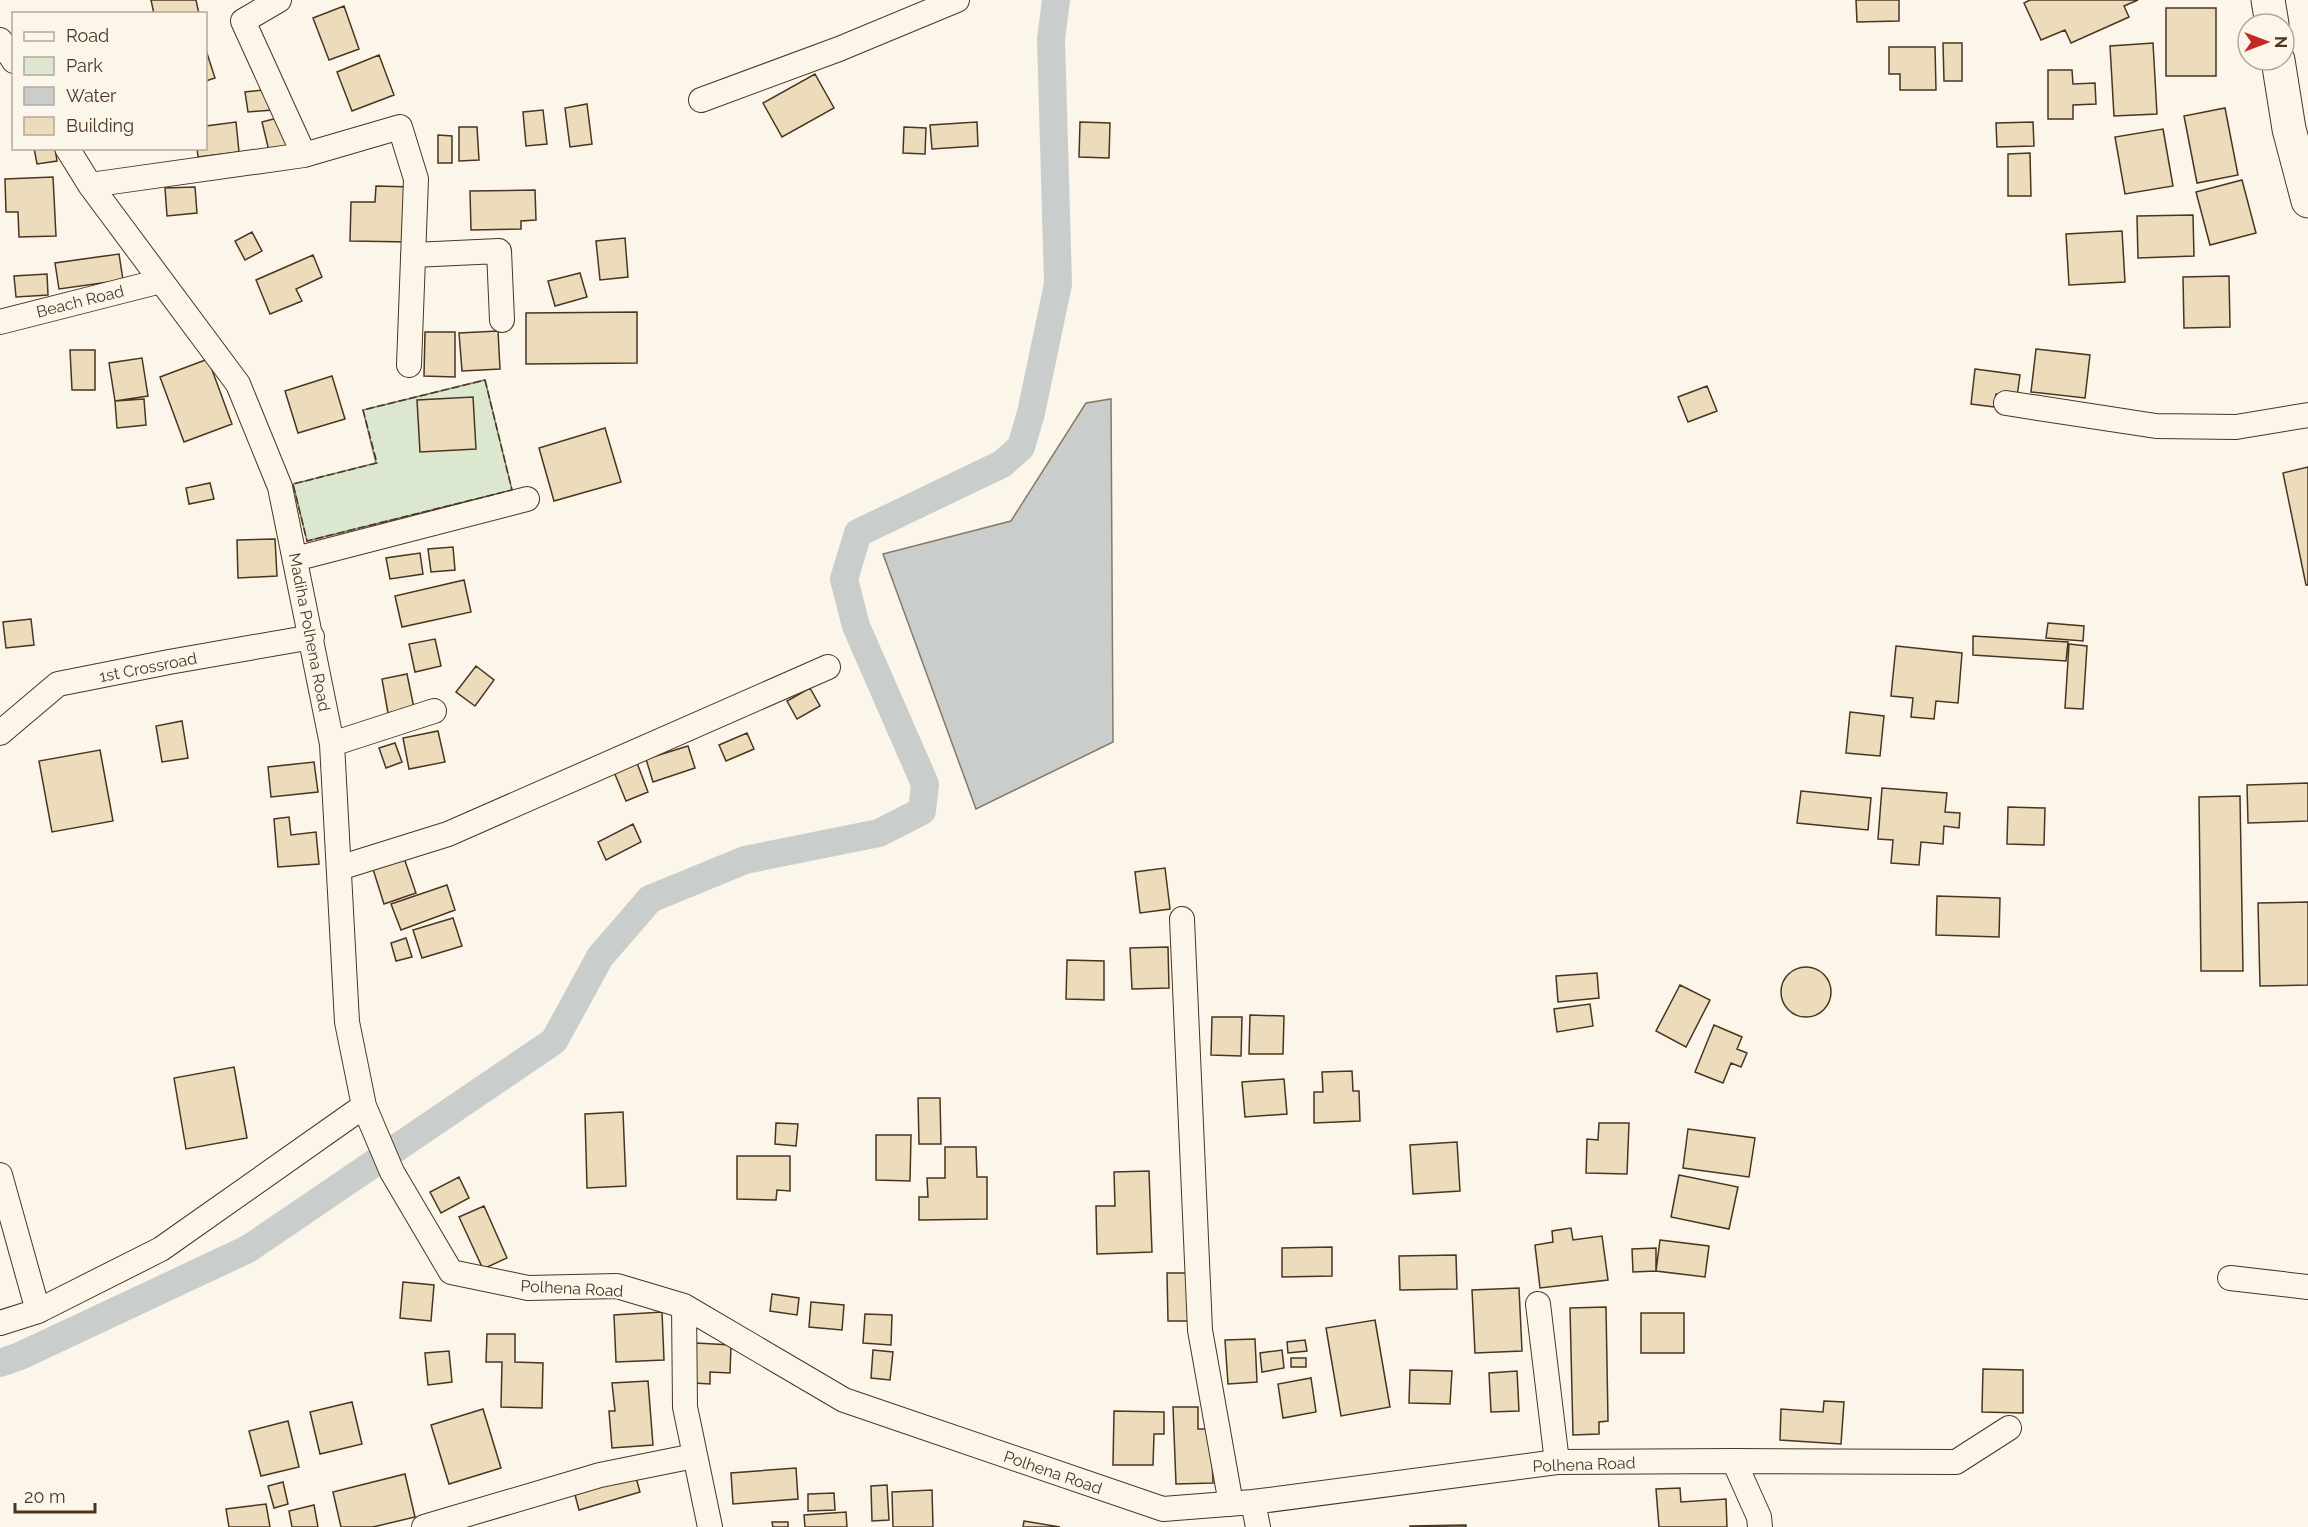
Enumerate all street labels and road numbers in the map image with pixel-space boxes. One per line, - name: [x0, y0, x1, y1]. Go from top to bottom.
- street label: Beach Road: [34, 281, 126, 322]
- street label: Madiha Polhena Road: [285, 551, 334, 713]
- street label: 1st Crossroad: [98, 649, 198, 686]
- street label: Polhena Road: [520, 1276, 624, 1301]
- street label: Polhena Road: [1001, 1447, 1105, 1498]
- street label: Polhena Road: [1532, 1453, 1636, 1476]

